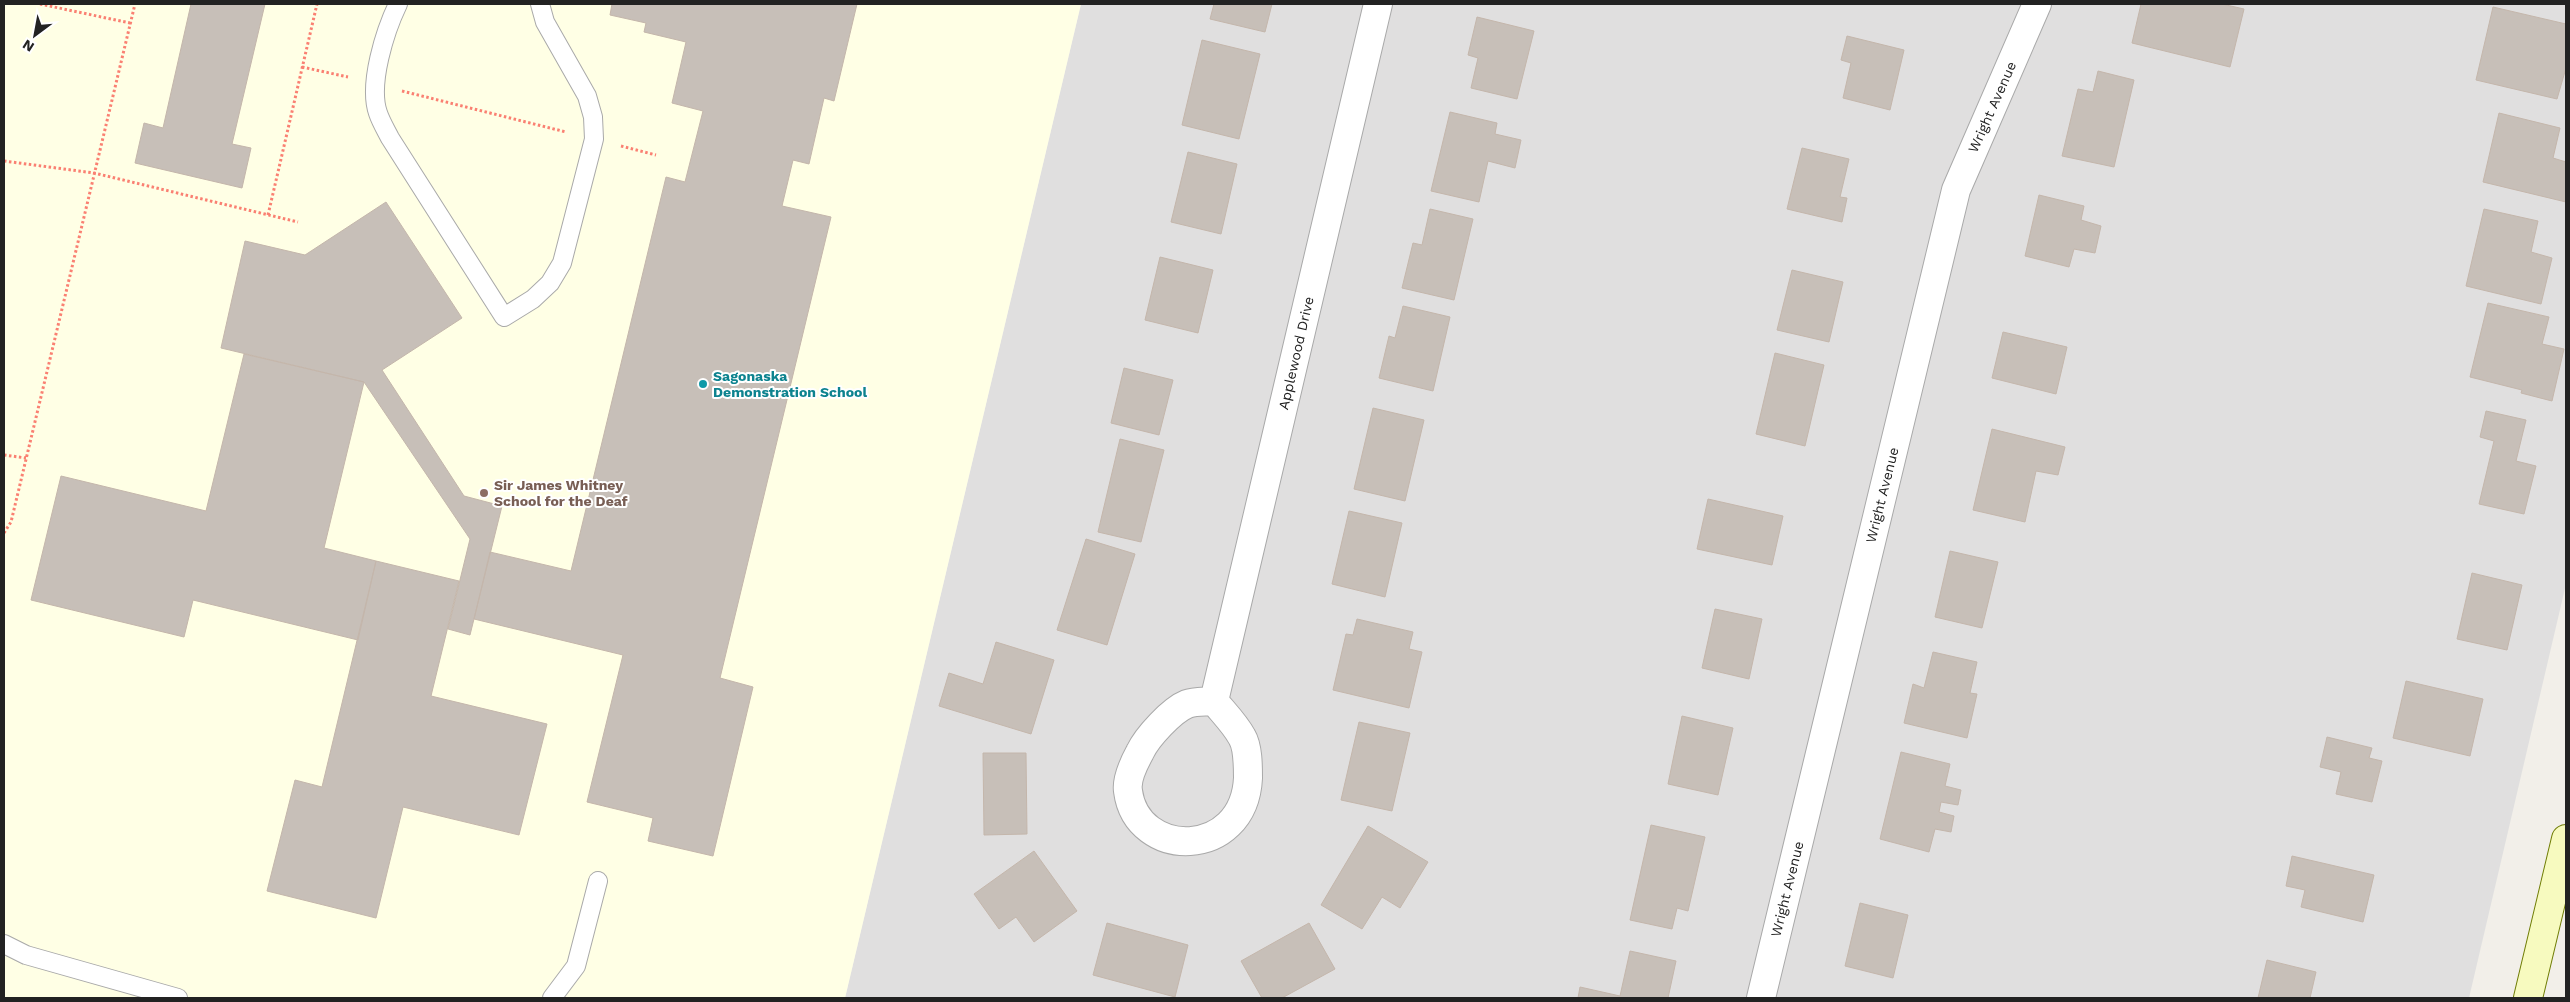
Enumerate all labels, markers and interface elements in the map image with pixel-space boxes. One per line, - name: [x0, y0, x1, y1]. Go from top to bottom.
- north arrow: [10, 10, 60, 60]
- text: N: [19, 36, 37, 56]
- street label: Wright Avenue: [1965, 59, 2019, 155]
- street label: Applewood Drive: [1275, 295, 1317, 411]
- place label: Sagonaska Demonstration School: [713, 368, 867, 400]
- marker: Sagonaska Demonstration School: [697, 378, 709, 390]
- street label: Wright Avenue: [1862, 445, 1902, 545]
- place label: Sir James Whitney School for the Deaf: [494, 477, 628, 509]
- marker: Sir James Whitney School for the Deaf: [478, 487, 490, 499]
- street label: Wright Avenue: [1767, 839, 1807, 939]

